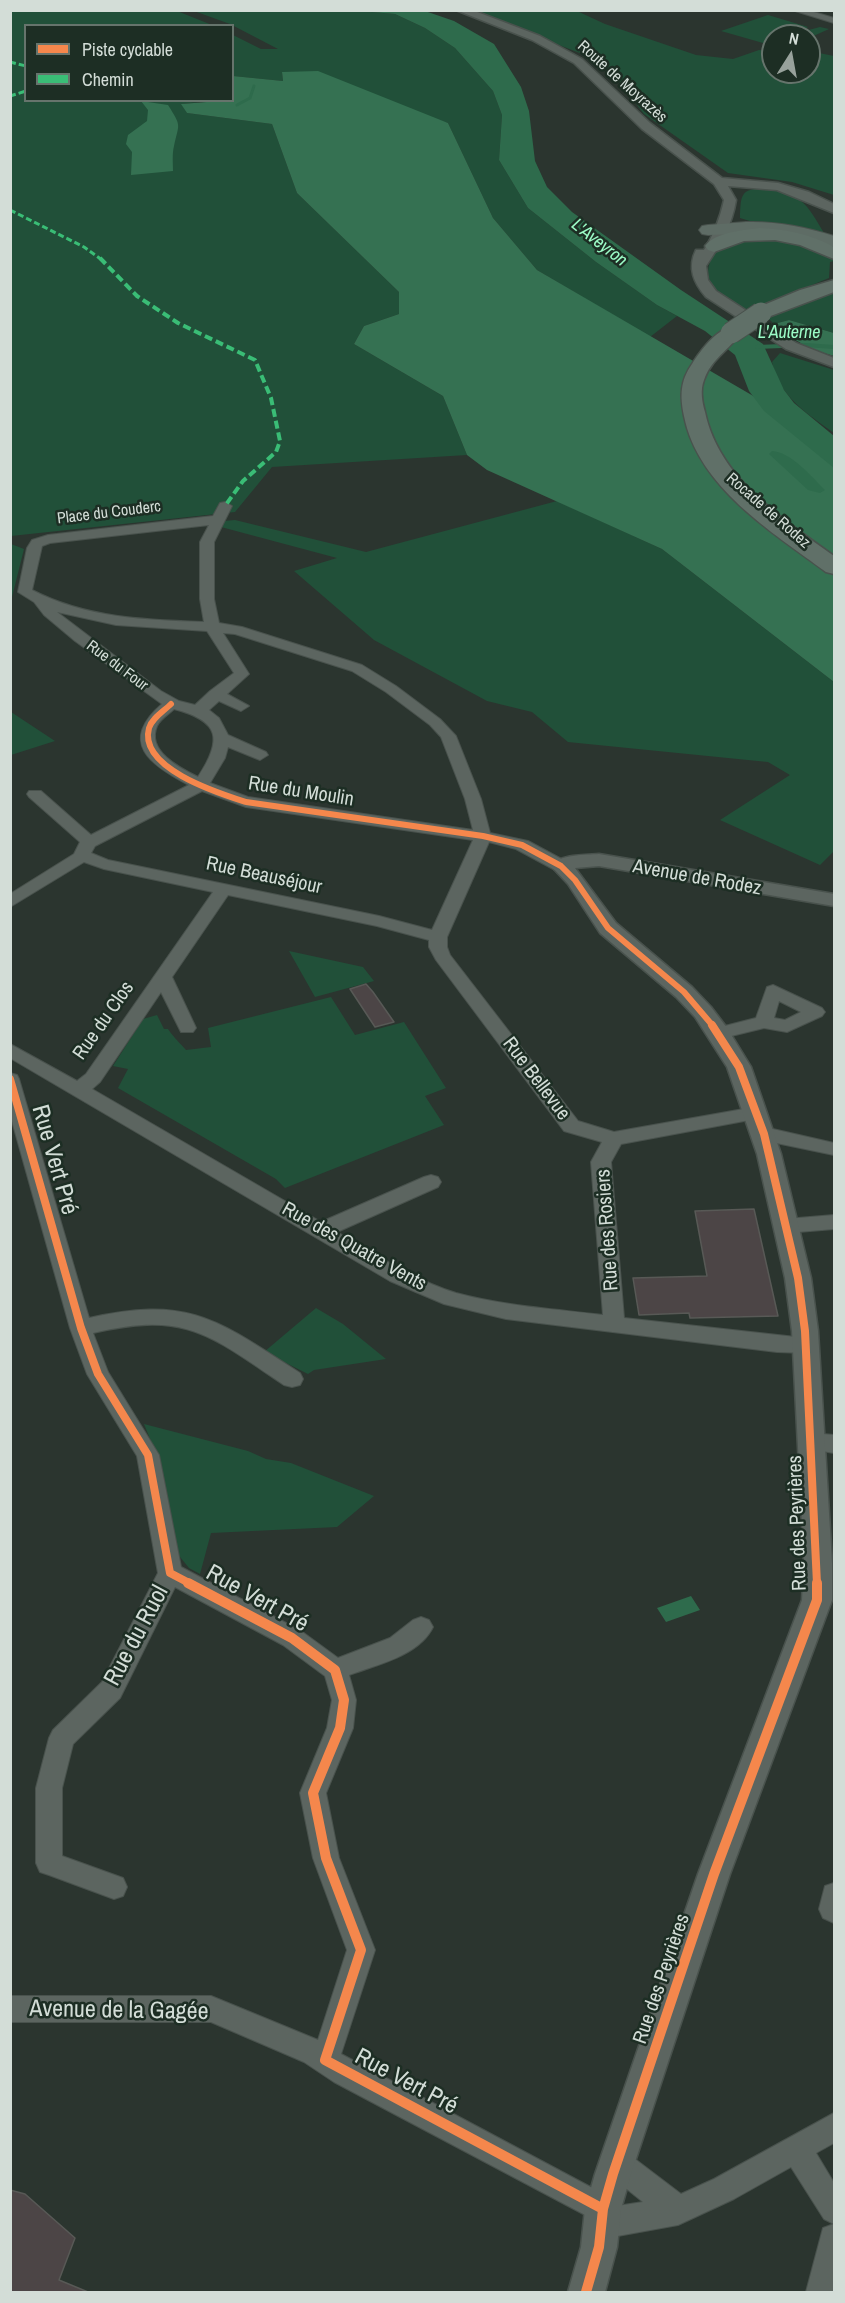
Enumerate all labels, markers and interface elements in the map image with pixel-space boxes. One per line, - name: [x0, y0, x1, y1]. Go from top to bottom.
- legend: [24, 24, 234, 102]
- north arrow: [761, 24, 821, 84]
- text: N: [787, 27, 801, 50]
- text: Piste cyclable: [82, 37, 173, 62]
- street label: Route de Moyrazès: [573, 37, 671, 127]
- text: Chemin: [82, 67, 134, 92]
- water label: L'Aveyron: [567, 215, 631, 271]
- water label: L'Auterne: [758, 322, 820, 344]
- street label: Rocade de Rodez: [722, 469, 814, 553]
- street label: Place du Couderc: [56, 497, 162, 529]
- street label: Rue du Four: [82, 637, 152, 695]
- street label: Rue du Moulin: [246, 772, 356, 812]
- street label: Rue Beauséjour: [204, 852, 324, 900]
- street label: Avenue de Rodez: [631, 855, 763, 901]
- street label: Rue du Clos: [68, 977, 140, 1065]
- street label: Rue Bellevue: [497, 1033, 575, 1125]
- street label: Rue Vert Pré: [25, 1102, 83, 1218]
- street label: Rue des Rosiers: [592, 1168, 624, 1292]
- street label: Rue des Quatre Vents: [278, 1197, 430, 1297]
- street label: Rue des Peyrières: [784, 1455, 812, 1591]
- street label: Rue Vert Pré: [201, 1559, 313, 1639]
- street label: Rue du Ruol: [99, 1581, 175, 1691]
- street label: Rue des Peyrières: [629, 1911, 695, 2047]
- street label: Avenue de la Gagée: [29, 1995, 209, 2027]
- street label: Rue Vert Pré: [349, 2043, 463, 2121]

